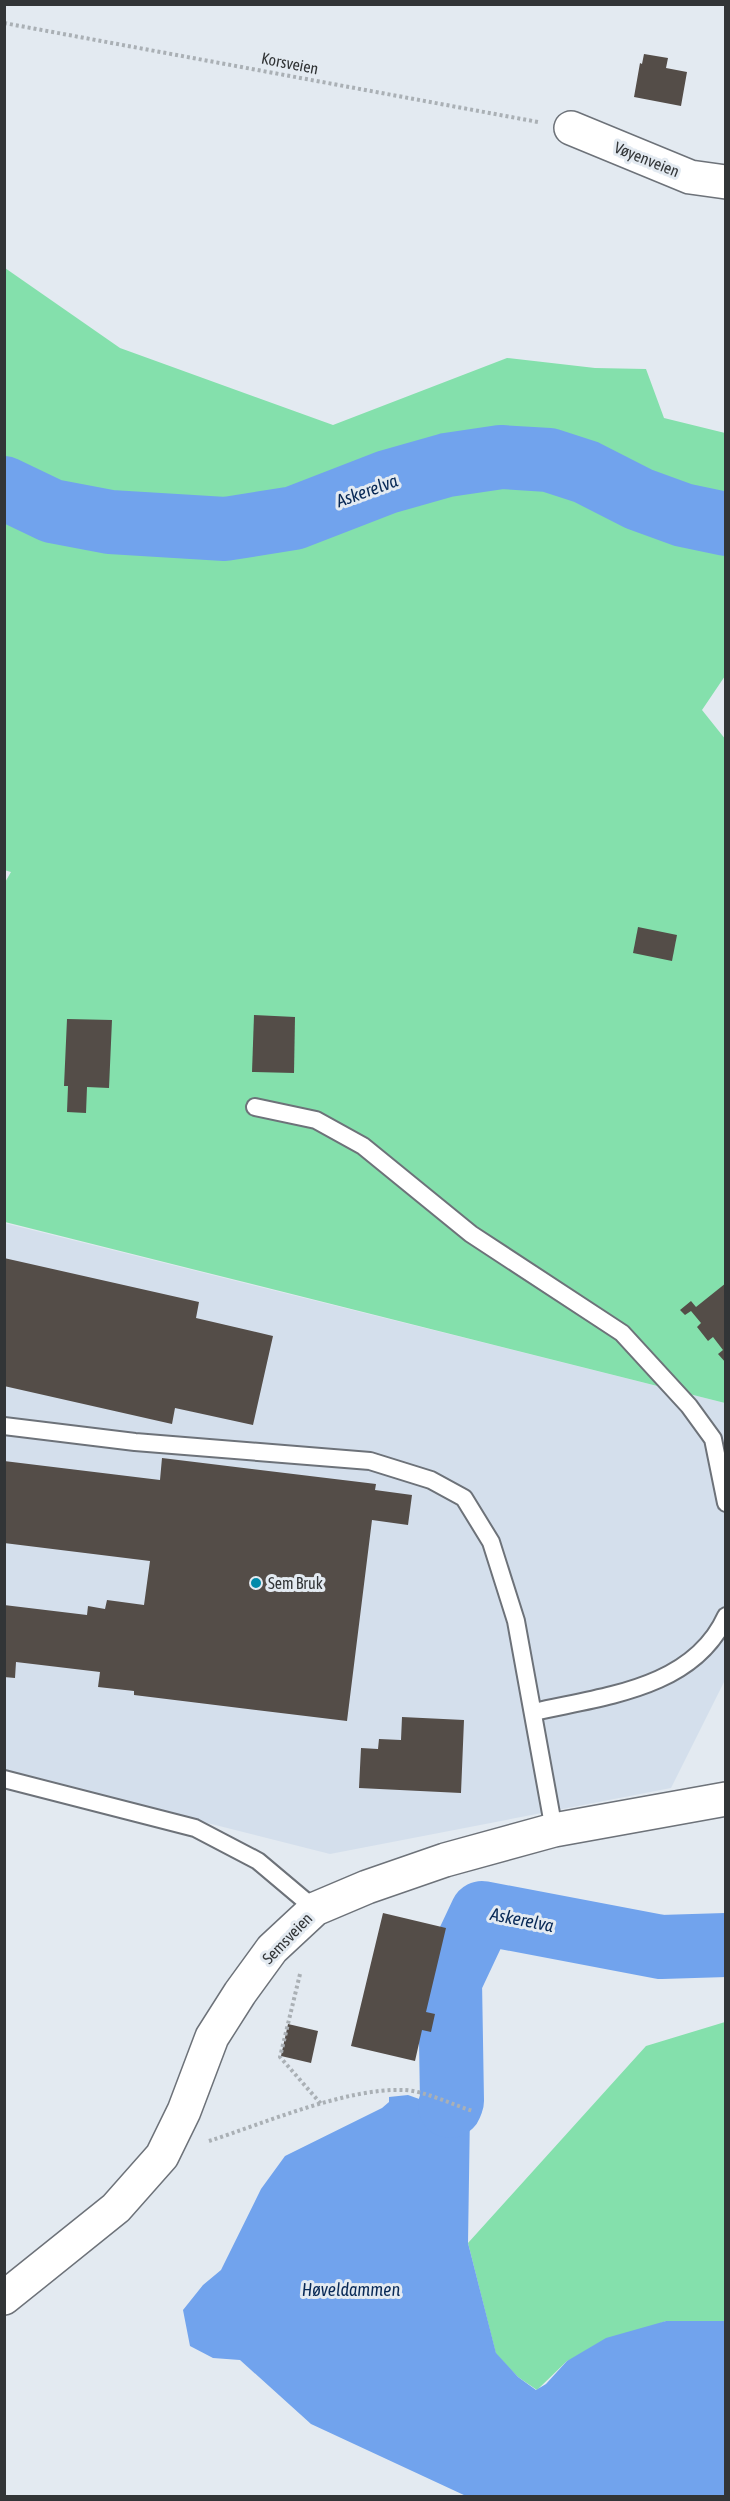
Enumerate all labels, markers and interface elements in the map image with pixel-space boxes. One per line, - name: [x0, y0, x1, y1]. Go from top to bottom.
- street label: Korsveien: [260, 49, 320, 77]
- street label: Vøyenveien: [611, 138, 682, 181]
- water label: Askerelva: [332, 469, 401, 512]
- place label: Sem Bruk: [268, 1574, 323, 1592]
- marker: Sem Bruk: [249, 1576, 263, 1590]
- water label: Askerelva: [488, 1903, 556, 1936]
- street label: Semsveien: [258, 1909, 316, 1967]
- water label: Høveldammen: [302, 2279, 400, 2300]

